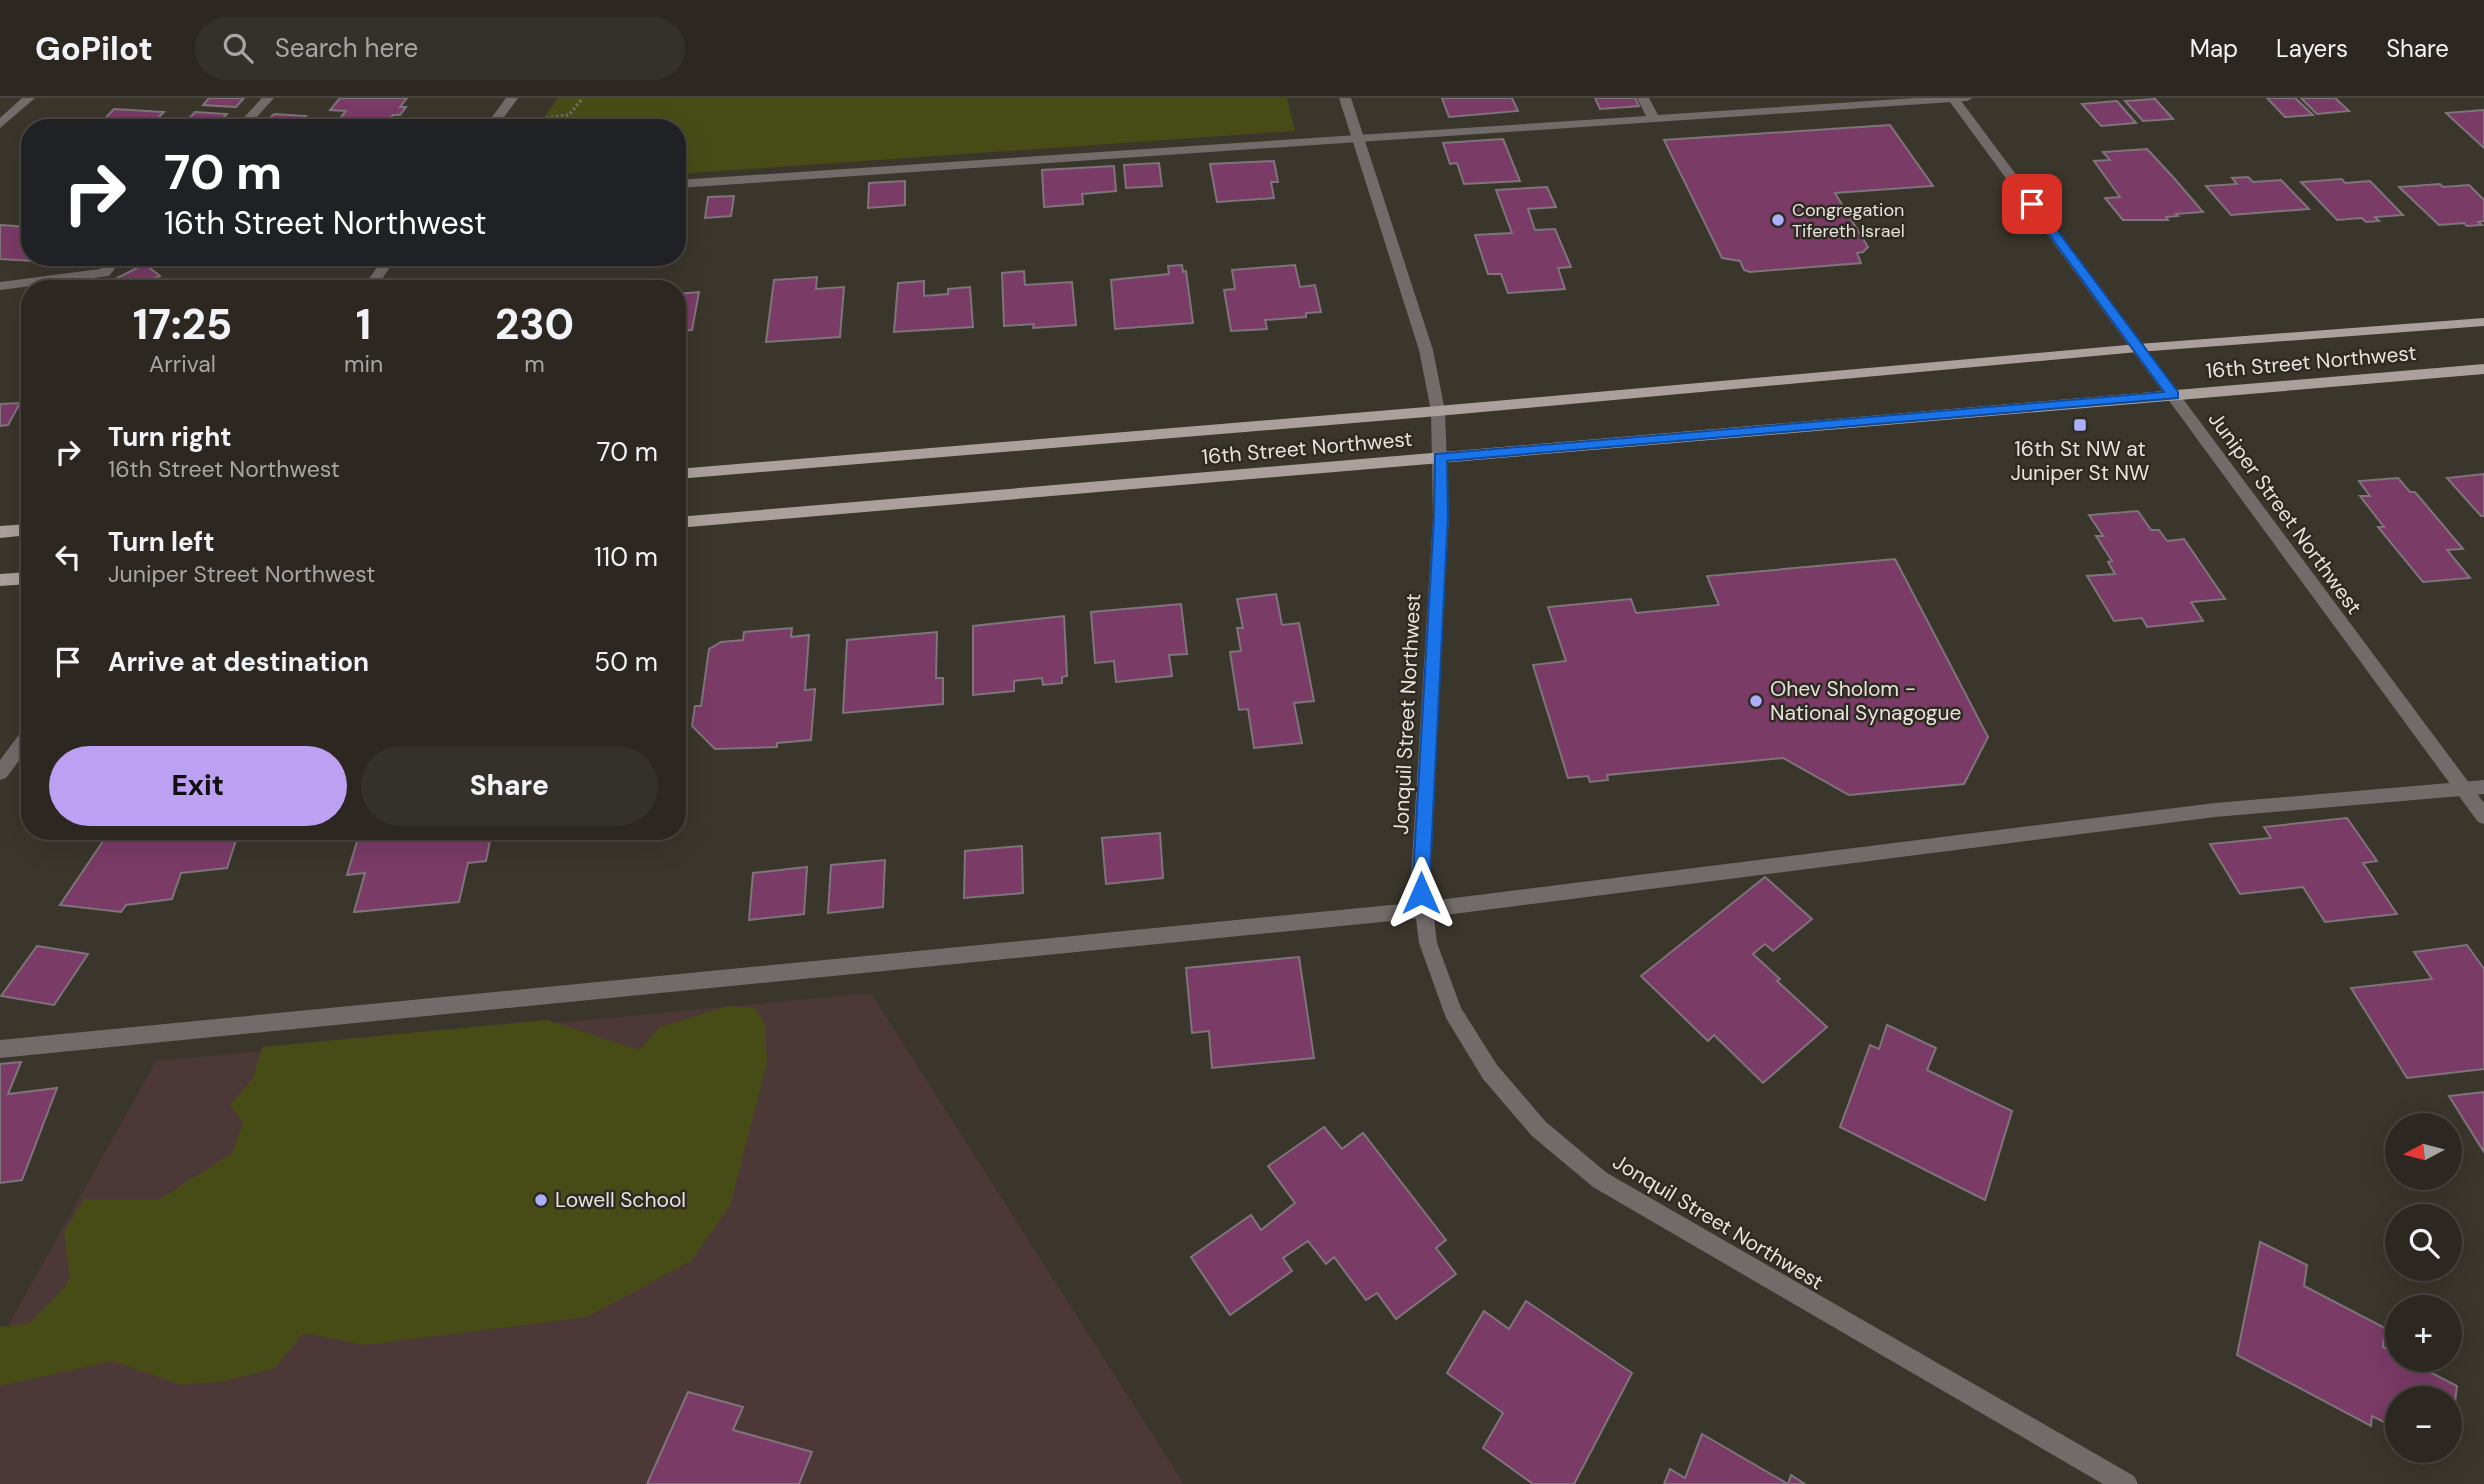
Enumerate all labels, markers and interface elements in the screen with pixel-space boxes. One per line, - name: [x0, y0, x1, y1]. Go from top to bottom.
- search box: [195, 17, 685, 80]
- text: GoPilot: [35, 27, 153, 70]
- icon: search: [219, 29, 257, 67]
- text: Search here: [275, 31, 418, 65]
- text: Map: [2190, 33, 2238, 64]
- text: Layers: [2276, 33, 2348, 64]
- text: Share: [2386, 33, 2449, 64]
- text: 70 m: [164, 140, 282, 204]
- icon: right: [49, 147, 140, 238]
- pin: [2002, 174, 2062, 234]
- icon: arrive: [2013, 185, 2051, 223]
- place label: Congregation Tifereth Israel: [1792, 198, 1905, 243]
- text: 16th Street Northwest: [164, 202, 487, 244]
- marker: Congregation Tifereth Israel: [1770, 212, 1786, 228]
- text: 17:25: [133, 297, 232, 352]
- text: 1: [356, 297, 371, 352]
- text: 230: [495, 297, 574, 352]
- street label: 16th Street Northwest: [2204, 339, 2418, 385]
- text: Arrival: [149, 349, 216, 379]
- text: min: [344, 349, 383, 379]
- text: m: [524, 349, 545, 379]
- street label: Juniper Street Northwest: [2202, 406, 2368, 620]
- marker: 16th St NW at Juniper St NW: [2072, 417, 2088, 433]
- text: Turn right: [108, 420, 232, 454]
- street label: 16th Street Northwest: [1200, 425, 1414, 471]
- icon: right: [49, 433, 87, 471]
- text: 70 m: [597, 435, 658, 469]
- place label: 16th St NW at Juniper St NW: [2011, 435, 2149, 487]
- text: 16th Street Northwest: [108, 454, 340, 484]
- text: Turn left: [108, 525, 215, 559]
- icon: left: [49, 538, 87, 576]
- text: 110 m: [594, 540, 658, 574]
- text: Juniper Street Northwest: [108, 559, 375, 589]
- street label: Jonquil Street Northwest: [1387, 593, 1427, 835]
- icon: arrive: [49, 643, 87, 681]
- text: Arrive at destination: [108, 645, 369, 679]
- text: 50 m: [594, 645, 658, 679]
- place label: Ohev Sholom - National Synagogue: [1770, 675, 1962, 727]
- marker: Ohev Sholom - National Synagogue: [1748, 693, 1764, 709]
- button: Exit: [49, 746, 347, 826]
- button: Share: [361, 746, 658, 826]
- position arrow: [1384, 856, 1458, 930]
- north arrow: [2385, 1113, 2462, 1190]
- map controls: [2385, 1113, 2462, 1463]
- street label: Jonquil Street Northwest: [1607, 1148, 1829, 1296]
- place label: Lowell School: [555, 1186, 686, 1214]
- marker: Lowell School: [533, 1192, 549, 1208]
- button: search: [2385, 1204, 2462, 1281]
- button: +: [2385, 1295, 2462, 1372]
- button: −: [2385, 1386, 2462, 1463]

